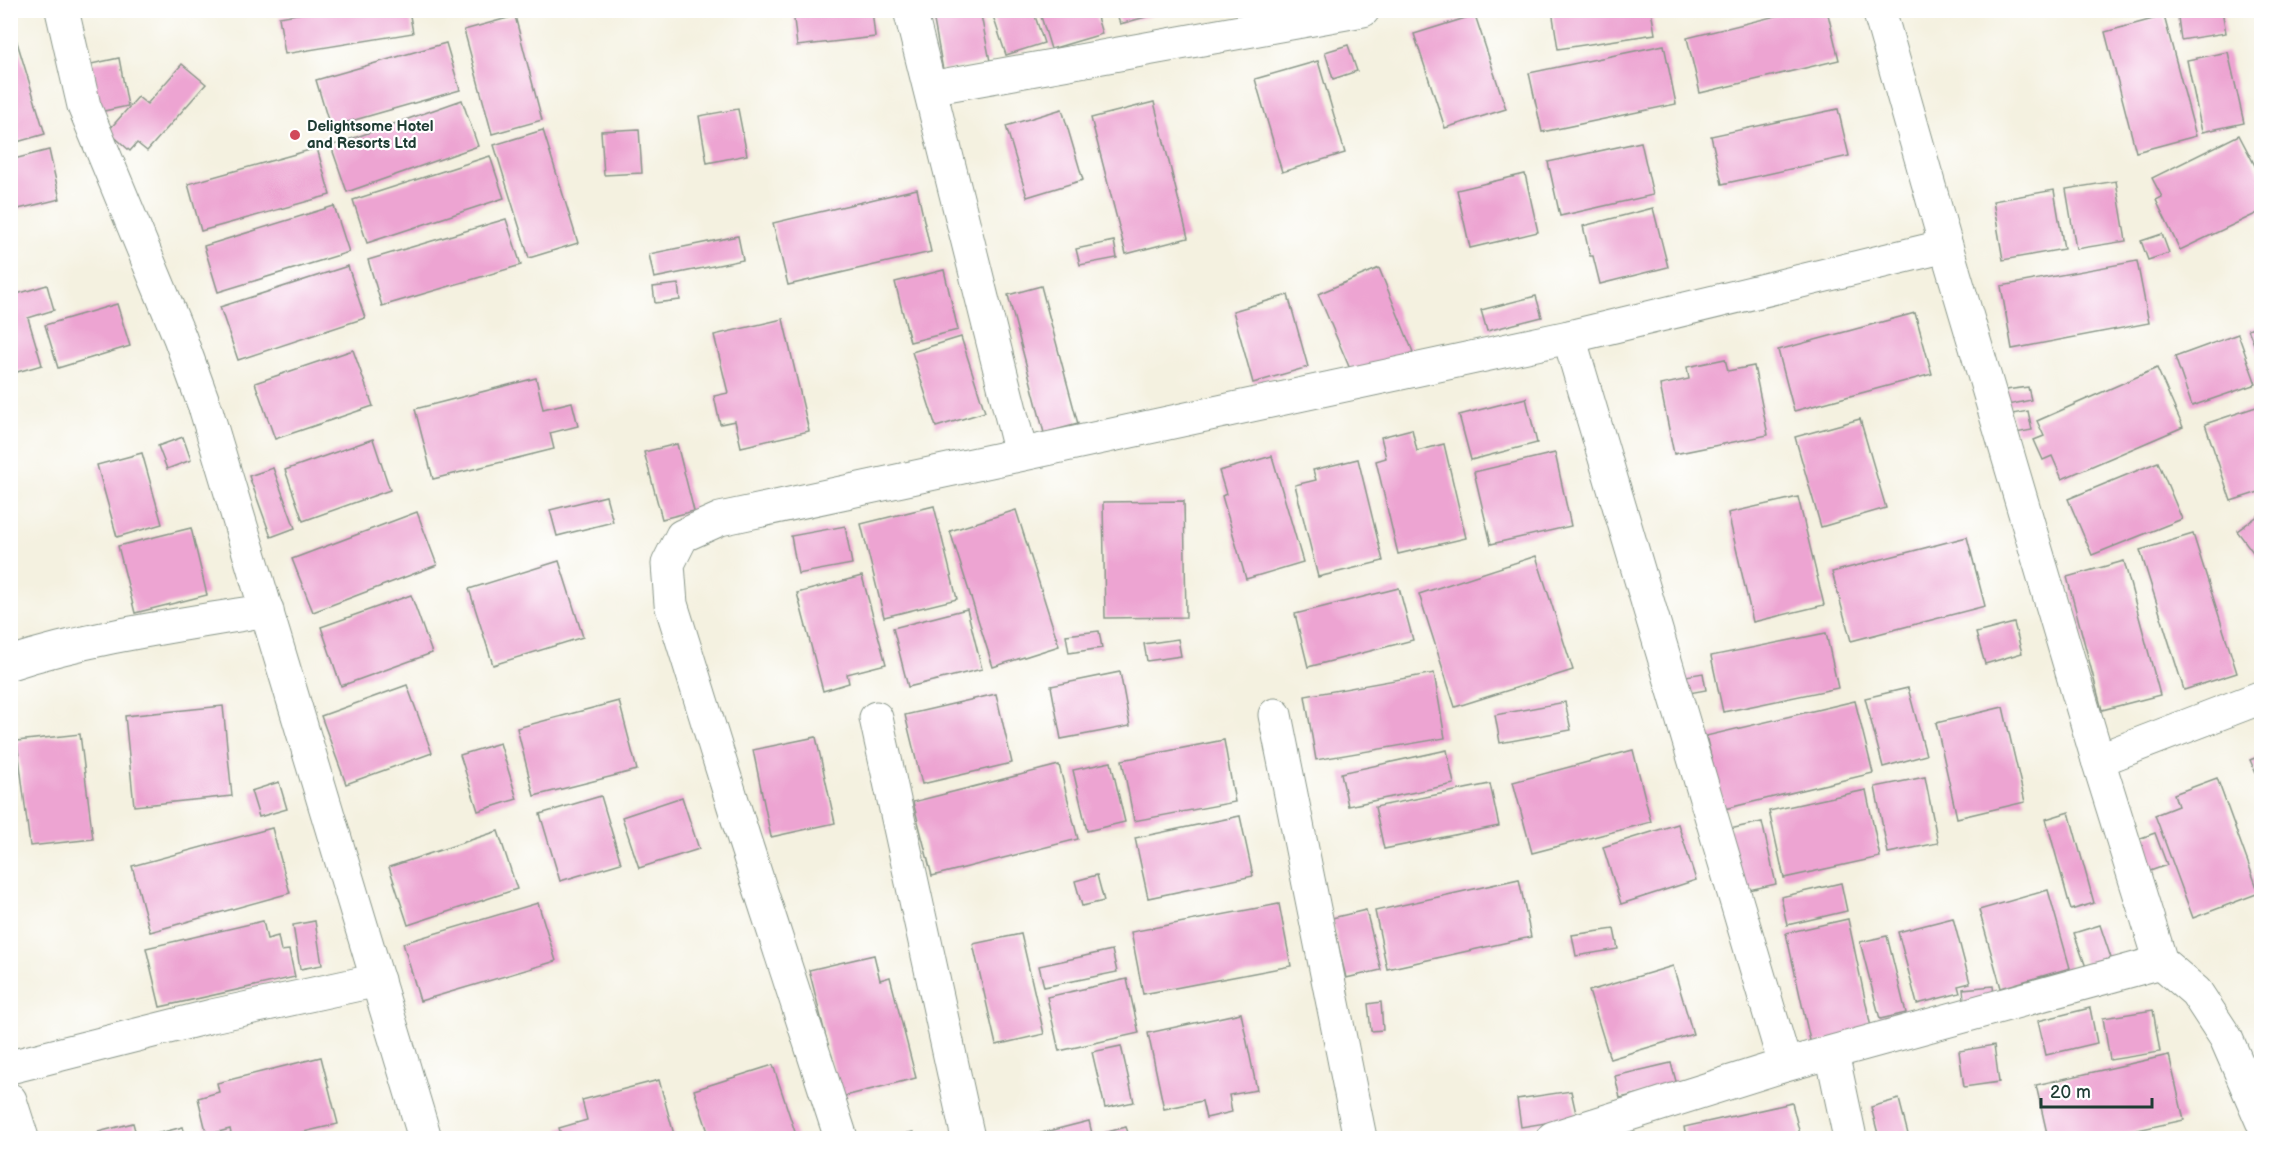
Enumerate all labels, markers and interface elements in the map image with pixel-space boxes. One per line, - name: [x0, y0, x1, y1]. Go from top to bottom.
- place label: Delightsome Hotel and Resorts Ltd: [307, 117, 433, 153]
- marker: Delightsome Hotel and Resorts Ltd: [288, 128, 302, 142]
- scale bar: [2041, 1071, 2152, 1109]
- text: 20 m: [2050, 1082, 2091, 1103]

